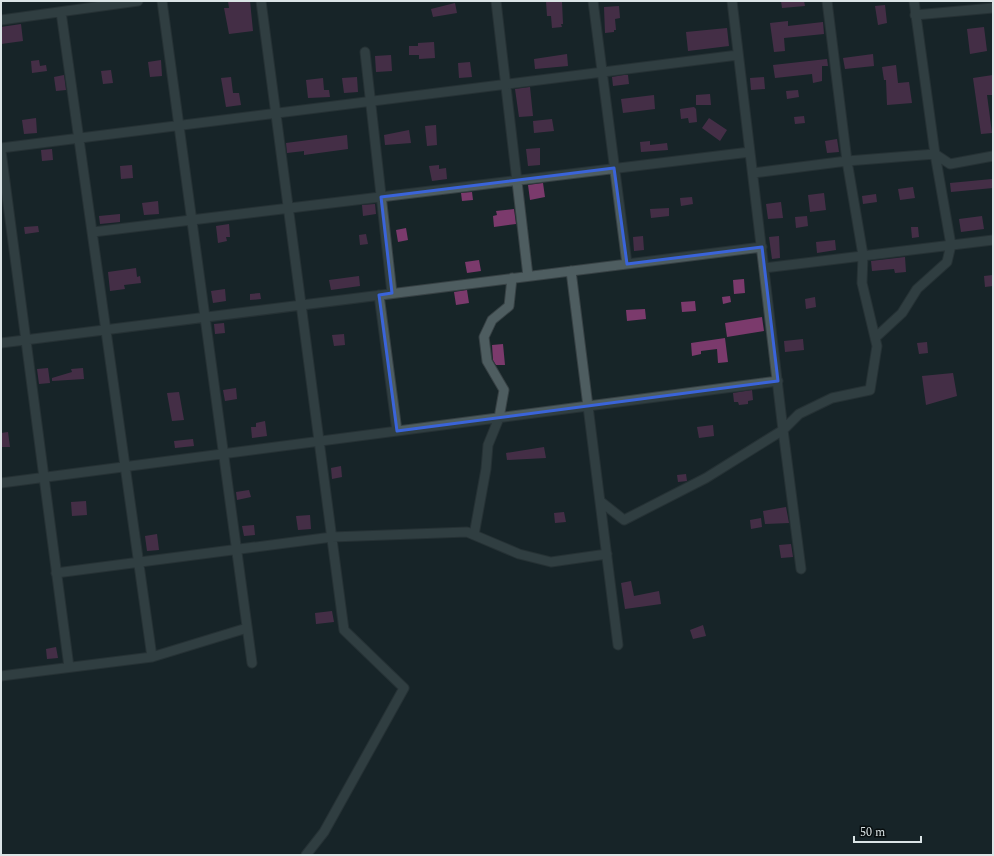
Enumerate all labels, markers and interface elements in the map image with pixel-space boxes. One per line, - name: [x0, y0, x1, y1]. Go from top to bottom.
- scale bar: [854, 818, 921, 844]
- text: 50 m: [860, 823, 885, 842]

